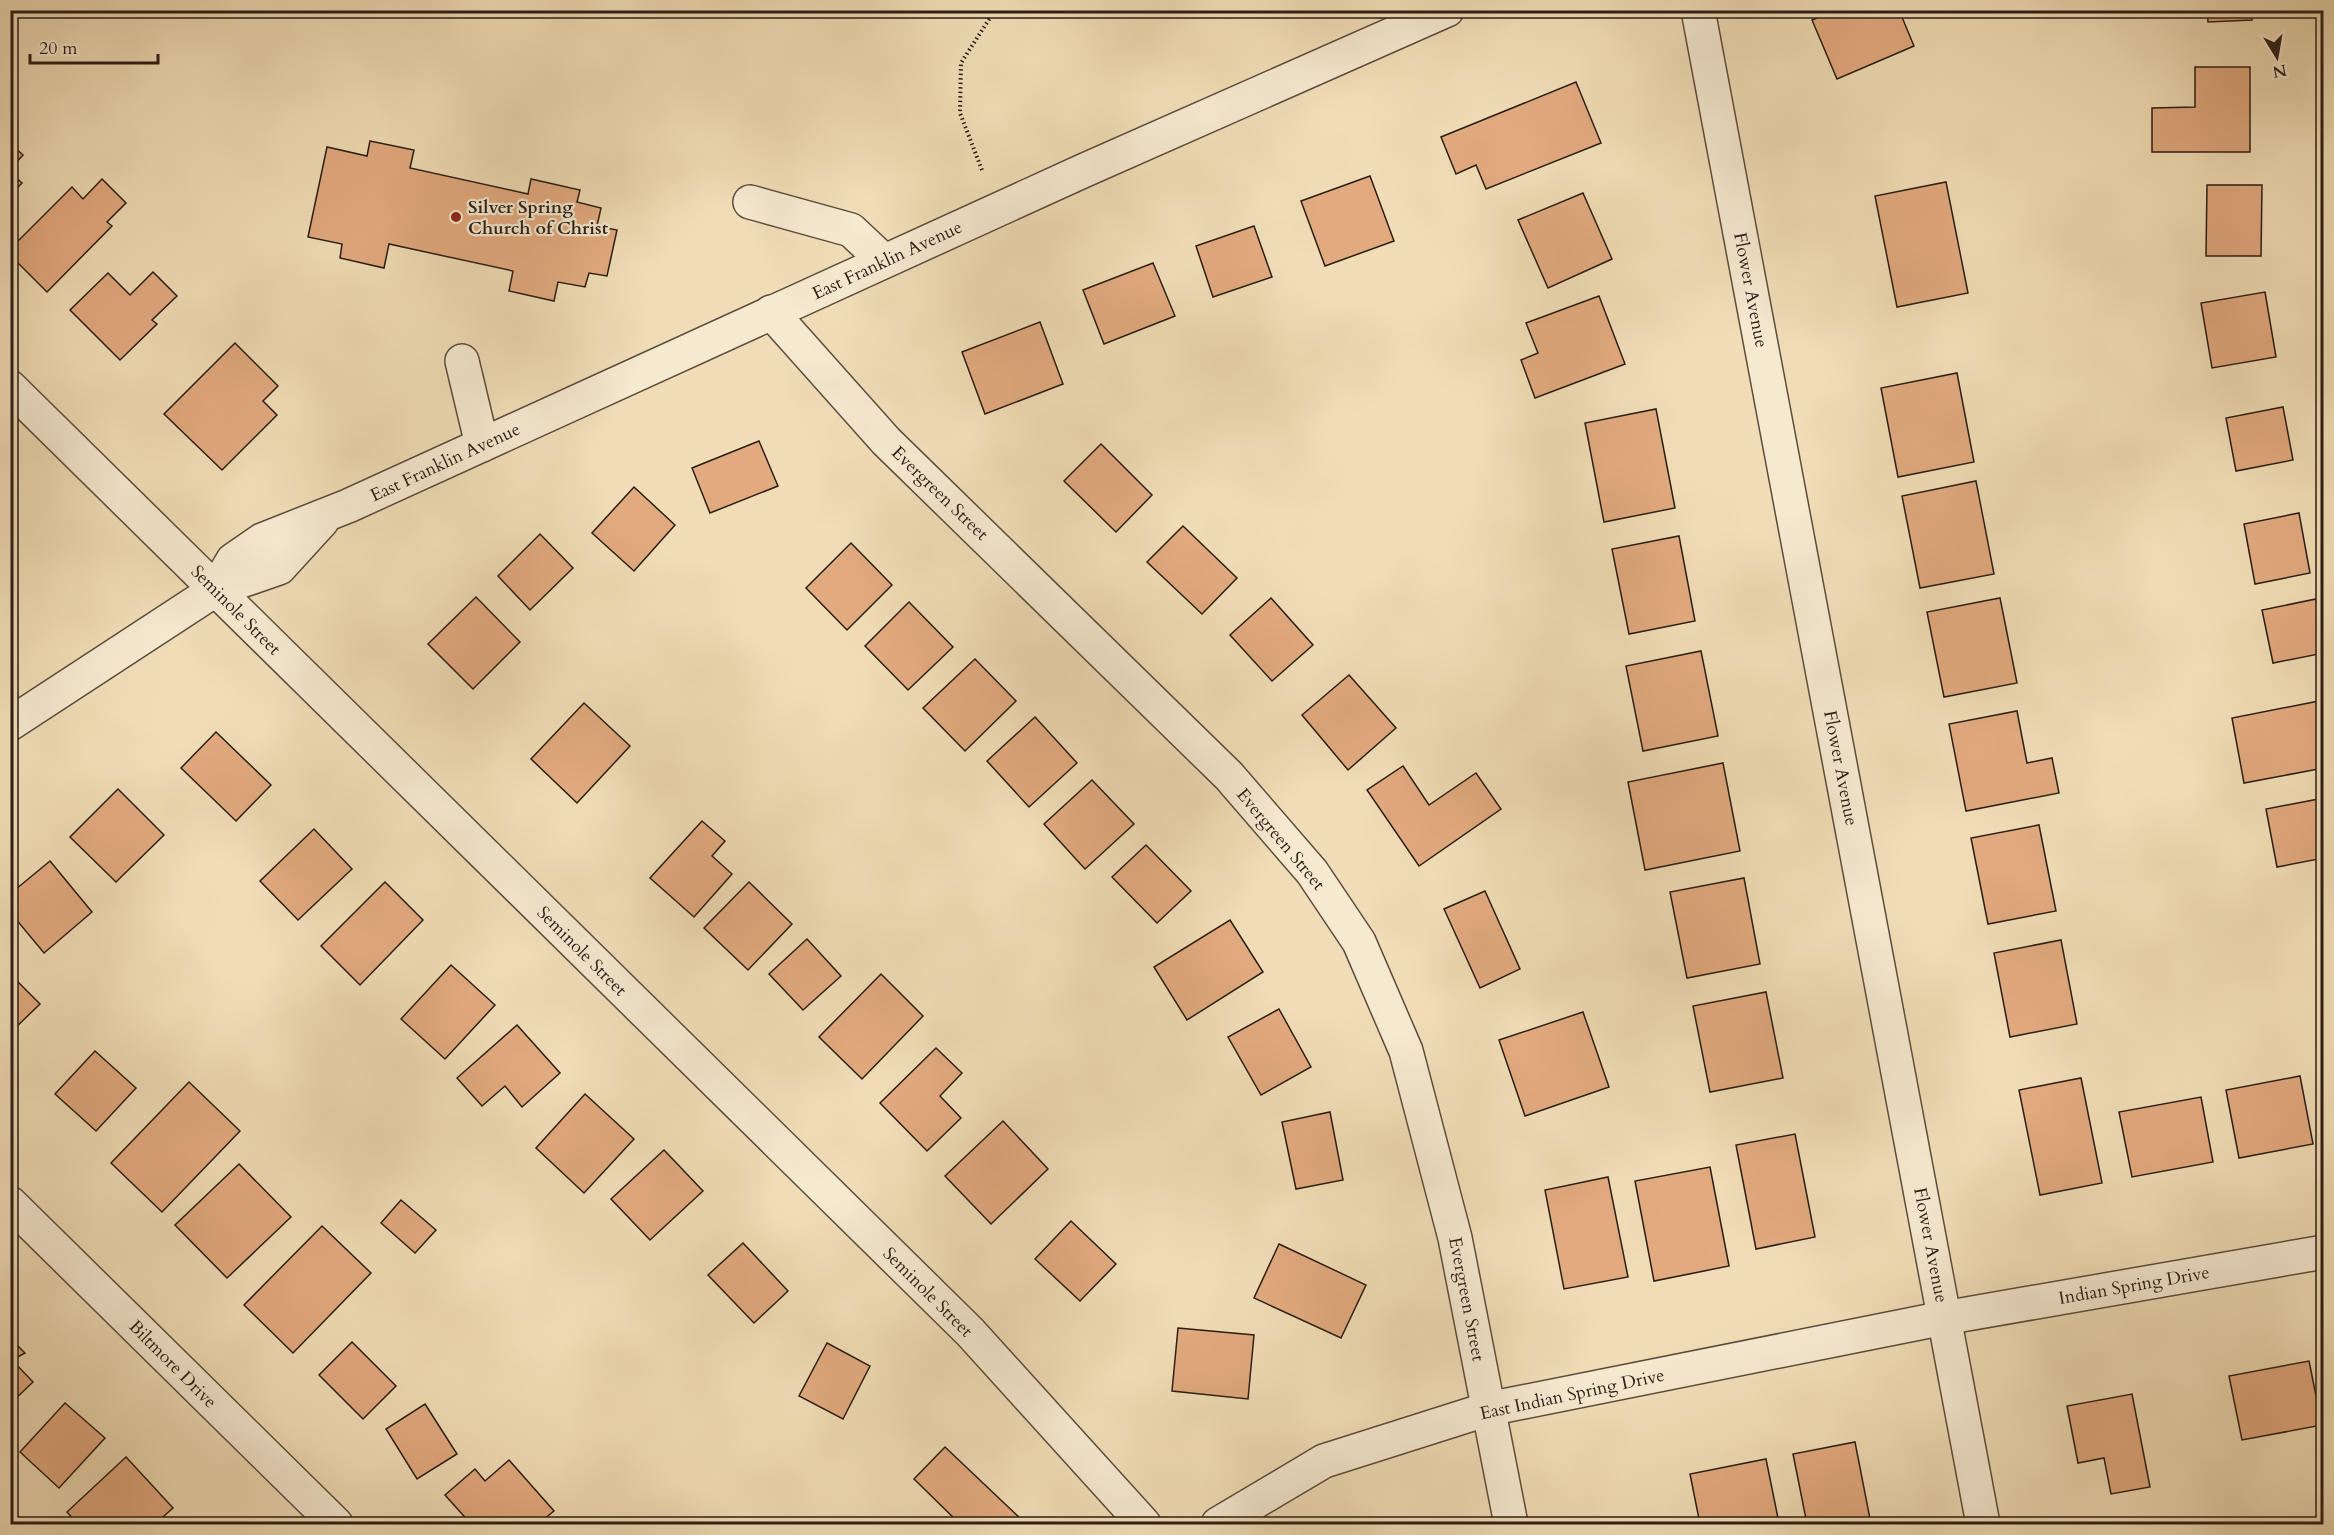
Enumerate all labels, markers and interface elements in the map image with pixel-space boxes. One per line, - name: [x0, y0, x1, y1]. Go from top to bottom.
- scale bar: [30, 27, 158, 65]
- north arrow: [2247, 27, 2307, 87]
- text: 20 m: [39, 36, 78, 61]
- text: N: [2271, 59, 2289, 83]
- place label: Silver Spring Church of Christ: [468, 195, 609, 241]
- marker: Silver Spring Church of Christ: [449, 210, 463, 224]
- street label: East Franklin Avenue: [808, 215, 966, 306]
- street label: Flower Avenue: [1727, 230, 1774, 350]
- street label: East Franklin Avenue: [366, 417, 524, 508]
- street label: Evergreen Street: [886, 440, 994, 546]
- street label: Seminole Street: [185, 560, 287, 661]
- street label: Flower Avenue: [1817, 708, 1864, 828]
- street label: Evergreen Street: [1230, 783, 1331, 896]
- street label: Seminole Street: [531, 901, 633, 1002]
- street label: Flower Avenue: [1907, 1185, 1954, 1305]
- street label: Evergreen Street: [1442, 1235, 1491, 1364]
- street label: Seminole Street: [877, 1242, 979, 1343]
- street label: Indian Spring Drive: [2057, 1260, 2211, 1311]
- street label: Biltmore Drive: [123, 1315, 222, 1414]
- street label: East Indian Spring Drive: [1477, 1363, 1667, 1426]

